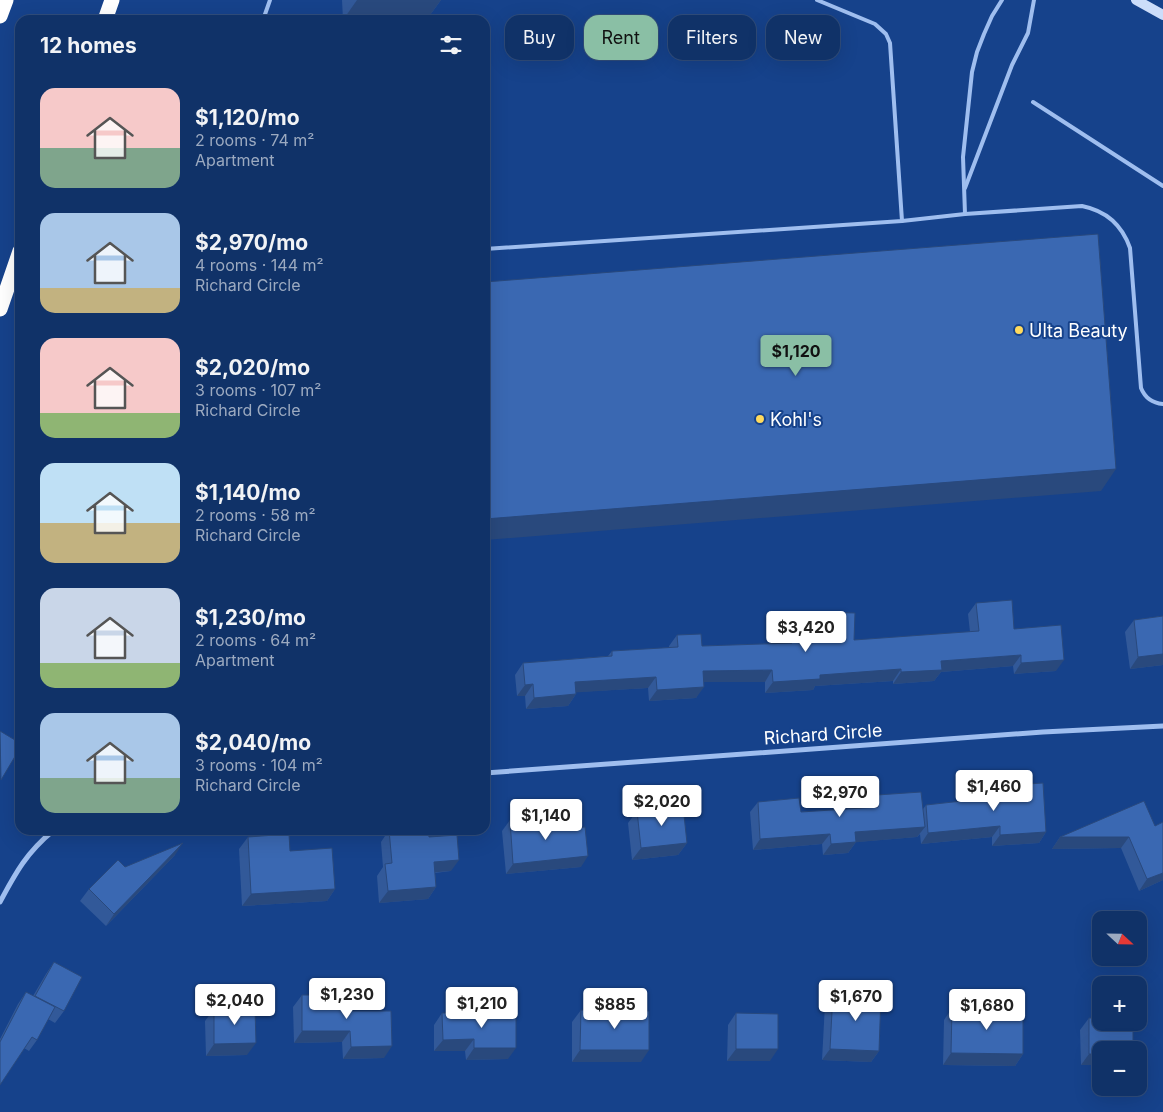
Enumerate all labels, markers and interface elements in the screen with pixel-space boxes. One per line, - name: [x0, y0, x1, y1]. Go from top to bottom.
- chip: Buy: [505, 15, 574, 60]
- chip: Rent: [584, 15, 658, 60]
- chip: Filters: [668, 15, 756, 60]
- chip: New: [766, 15, 840, 60]
- icon: filters: [437, 31, 465, 59]
- text: 12 homes: [40, 33, 137, 58]
- text: $1,120/mo: [195, 105, 300, 130]
- icon: home: [80, 108, 140, 168]
- text: 2 rooms · 74 m²: [195, 130, 314, 150]
- text: Apartment: [195, 150, 275, 170]
- text: $2,970/mo: [195, 230, 308, 255]
- icon: home: [80, 233, 140, 293]
- text: 4 rooms · 144 m²: [195, 255, 324, 275]
- text: Richard Circle: [195, 275, 300, 295]
- place label: Ulta Beauty: [1029, 320, 1128, 341]
- marker: Ulta Beauty: [1013, 324, 1025, 336]
- pin: $1,120: [755, 334, 837, 377]
- text: $1,120: [771, 341, 821, 361]
- text: $2,020/mo: [195, 355, 310, 380]
- icon: home: [80, 358, 140, 418]
- text: 3 rooms · 107 m²: [195, 380, 321, 400]
- text: Richard Circle: [195, 400, 300, 420]
- place label: Kohl's: [770, 409, 822, 430]
- marker: Kohl's: [754, 413, 766, 425]
- text: $1,140/mo: [195, 480, 301, 505]
- icon: home: [80, 483, 140, 543]
- text: 2 rooms · 58 m²: [195, 505, 315, 525]
- text: Richard Circle: [195, 525, 300, 545]
- text: $1,230/mo: [195, 605, 306, 630]
- icon: home: [80, 608, 140, 668]
- pin: $3,420: [765, 610, 847, 653]
- text: $3,420: [777, 617, 835, 637]
- text: 2 rooms · 64 m²: [195, 630, 316, 650]
- text: Apartment: [195, 650, 275, 670]
- street label: Richard Circle: [763, 719, 883, 749]
- text: $2,040/mo: [195, 730, 311, 755]
- icon: home: [80, 733, 140, 793]
- text: 3 rooms · 104 m²: [195, 755, 323, 775]
- pin: $1,460: [953, 770, 1035, 812]
- text: Richard Circle: [195, 775, 300, 795]
- pin: $2,970: [799, 776, 881, 818]
- text: $1,460: [967, 776, 1021, 796]
- text: $2,970: [812, 782, 868, 802]
- pin: $2,020: [621, 784, 703, 827]
- text: $2,020: [633, 791, 691, 811]
- pin: $1,140: [505, 798, 587, 841]
- text: $1,140: [521, 805, 571, 825]
- north arrow: [1092, 911, 1148, 966]
- map controls: [1092, 911, 1147, 1096]
- button: +: [1092, 976, 1147, 1031]
- pin: $1,230: [306, 978, 388, 1020]
- pin: $1,670: [815, 980, 897, 1022]
- pin: $2,040: [194, 984, 276, 1026]
- text: $1,230: [320, 984, 374, 1004]
- pin: $1,210: [441, 986, 523, 1029]
- text: $1,670: [830, 986, 882, 1006]
- pin: $885: [585, 988, 645, 1030]
- pin: $1,680: [946, 988, 1028, 1031]
- text: $2,040: [206, 990, 264, 1010]
- text: $1,210: [457, 993, 507, 1013]
- text: $885: [594, 994, 636, 1014]
- text: $1,680: [960, 995, 1014, 1015]
- button: −: [1092, 1041, 1147, 1096]

